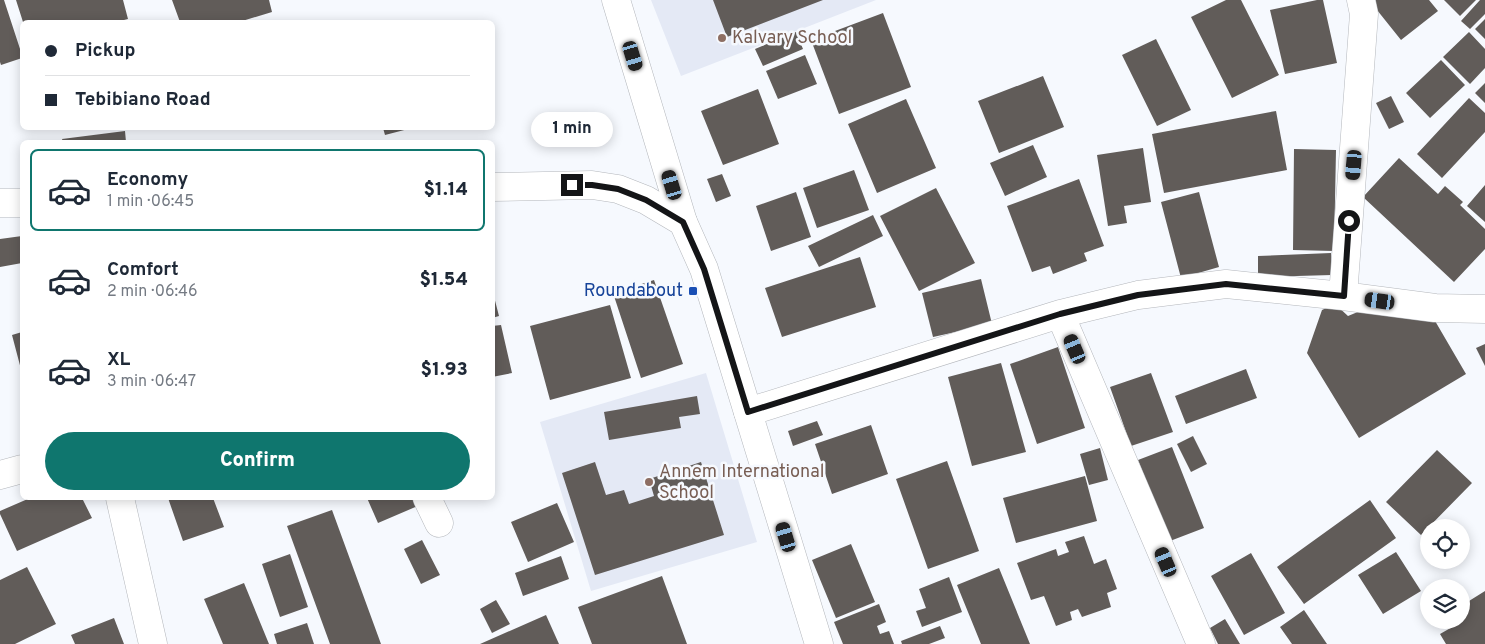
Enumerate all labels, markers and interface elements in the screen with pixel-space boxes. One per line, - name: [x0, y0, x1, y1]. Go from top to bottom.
- place label: Kalvary School: [732, 27, 852, 50]
- marker: Kalvary School: [716, 32, 728, 44]
- text: Pickup: [75, 39, 135, 63]
- car: [621, 39, 644, 73]
- text: Tebibiano Road: [75, 88, 211, 112]
- callout: 1 min: [531, 112, 613, 148]
- text: 1 min: [552, 119, 592, 139]
- car: [1345, 149, 1362, 181]
- icon: car: [47, 168, 92, 213]
- text: Economy: [107, 168, 188, 192]
- car: [660, 168, 683, 202]
- route end: [561, 174, 583, 196]
- text: $1.14: [423, 178, 468, 202]
- text: 1 min · 06:45: [107, 192, 194, 212]
- route start: [1338, 210, 1360, 232]
- icon: car: [47, 258, 92, 303]
- text: Comfort: [107, 258, 179, 282]
- text: $1.54: [419, 268, 468, 292]
- place label: Roundabout: [584, 280, 683, 303]
- text: 2 min · 06:46: [107, 282, 198, 302]
- marker: Roundabout: [687, 285, 699, 297]
- car: [1364, 291, 1395, 311]
- car: [1062, 332, 1087, 366]
- icon: car: [47, 348, 92, 393]
- text: XL: [107, 348, 130, 372]
- text: $1.93: [421, 358, 468, 382]
- text: 3 min · 06:47: [107, 372, 196, 392]
- button: Confirm: [45, 432, 470, 490]
- place label: Annem International School: [659, 461, 824, 505]
- marker: Annem International School: [643, 476, 655, 488]
- map controls: [1420, 519, 1470, 629]
- button: locate: [1420, 519, 1470, 569]
- car: [774, 520, 797, 554]
- car: [1153, 545, 1178, 579]
- button: layers: [1420, 579, 1470, 629]

